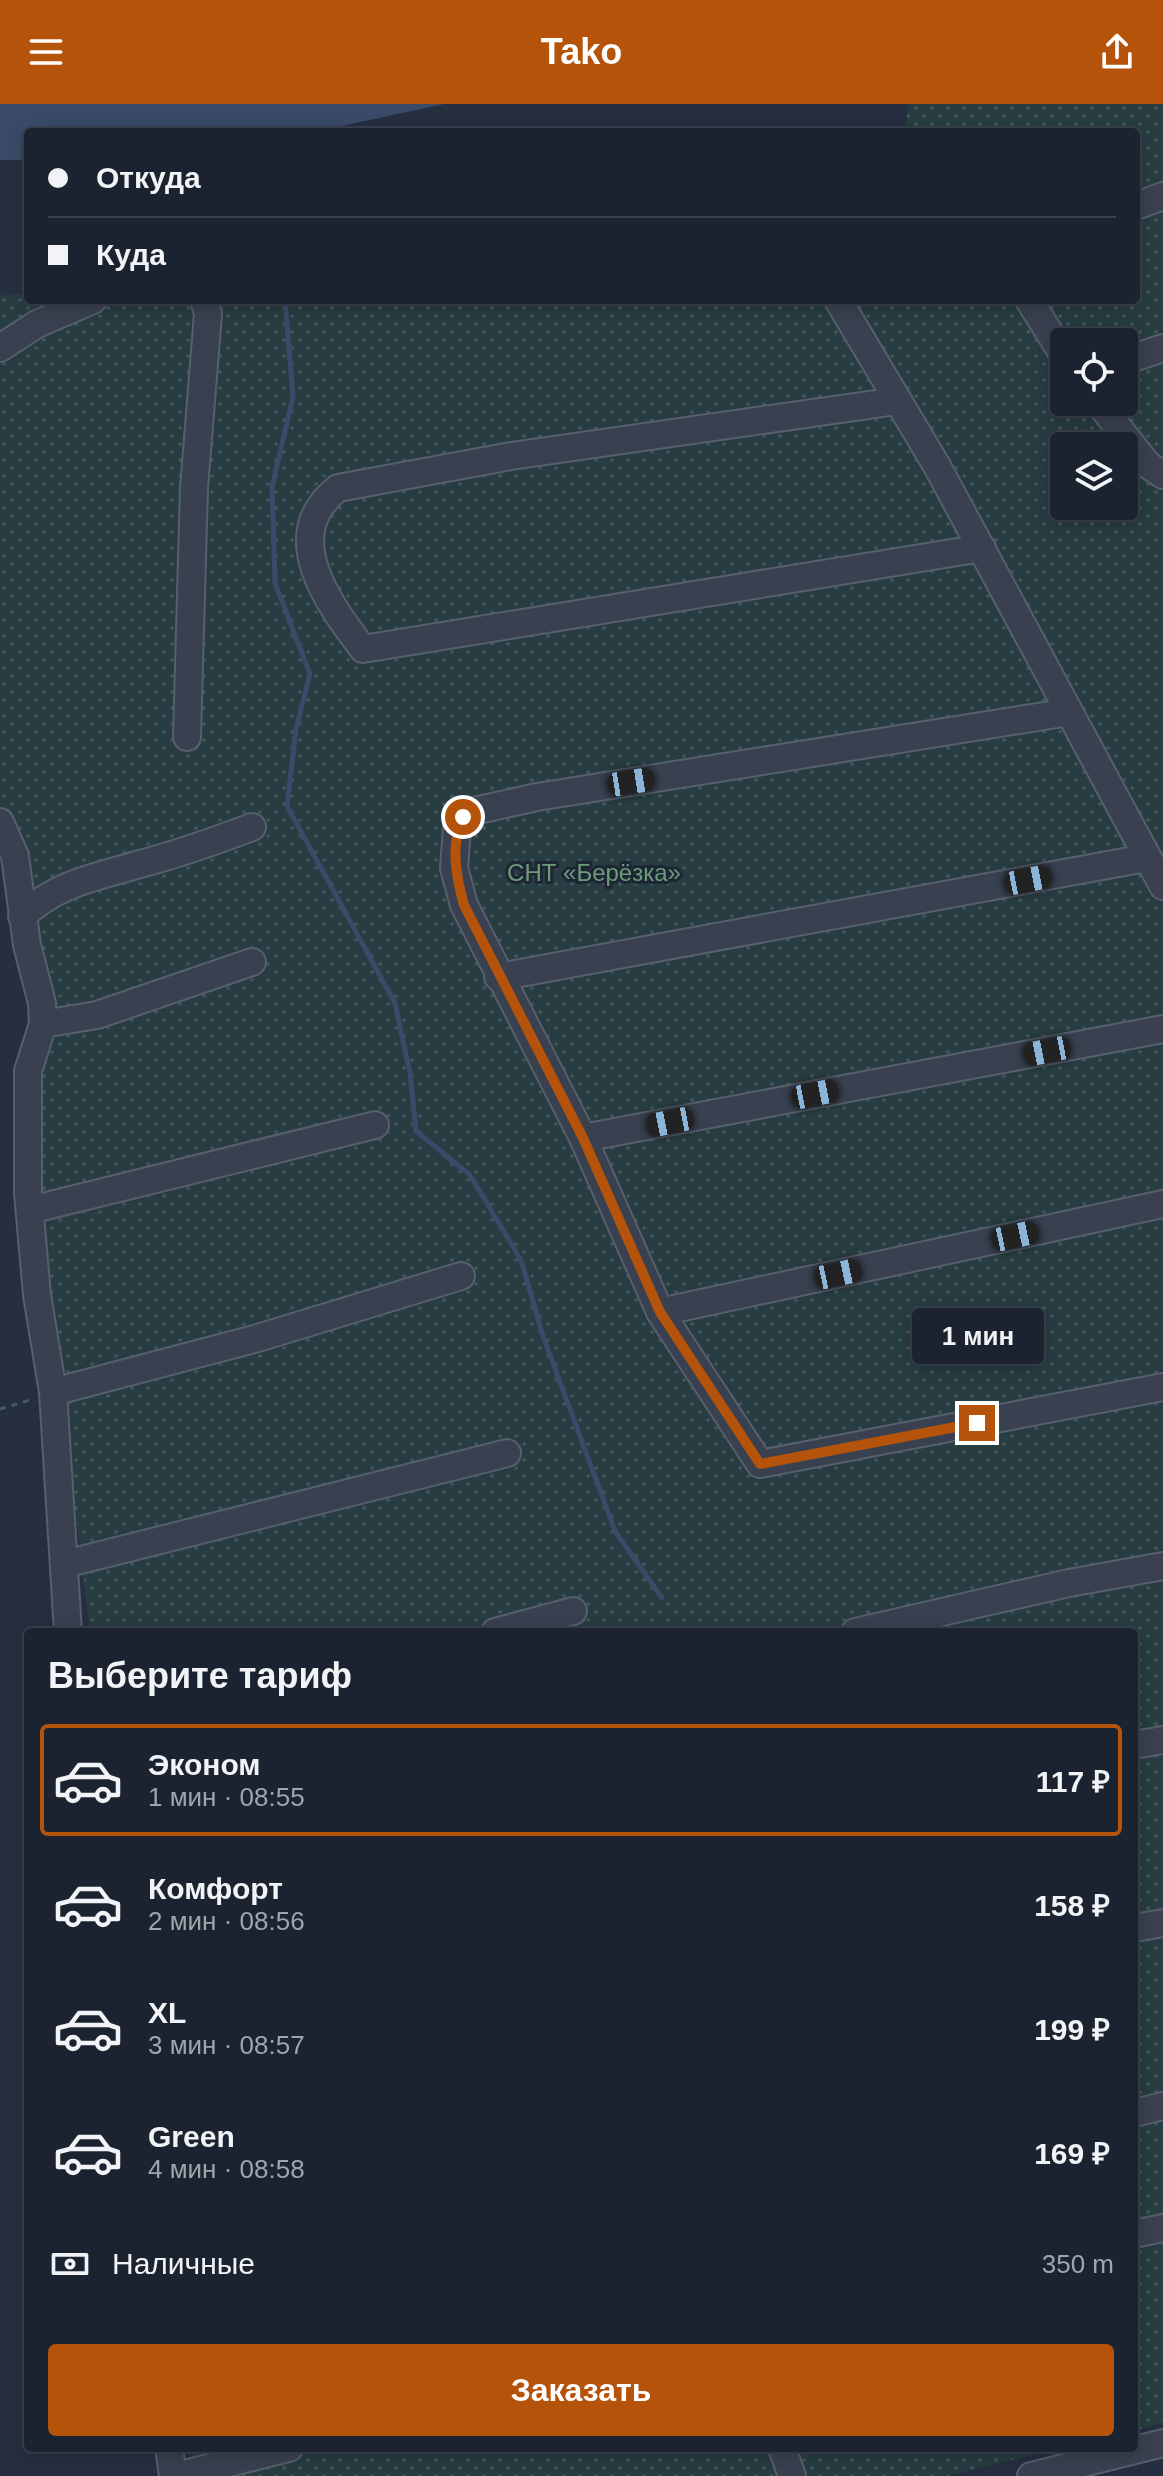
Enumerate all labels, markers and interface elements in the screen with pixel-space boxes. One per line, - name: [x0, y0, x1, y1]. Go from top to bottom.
- icon: menu: [24, 30, 68, 74]
- icon: share: [1095, 30, 1139, 74]
- text: Tako: [541, 31, 622, 72]
- text: Откуда: [96, 161, 201, 194]
- text: Куда: [96, 238, 166, 271]
- map controls: [1050, 328, 1138, 520]
- button: locate: [1050, 328, 1138, 416]
- button: layers: [1050, 432, 1138, 520]
- car: [605, 766, 657, 798]
- route start: [445, 799, 481, 835]
- park label: СНТ «Берёзка»: [507, 859, 681, 886]
- car: [1002, 864, 1054, 896]
- car: [1021, 1035, 1073, 1067]
- car: [789, 1078, 841, 1110]
- car: [644, 1106, 696, 1138]
- car: [989, 1219, 1041, 1253]
- car: [812, 1257, 864, 1291]
- callout: 1 мин: [911, 1307, 1043, 1363]
- text: 1 мин: [942, 1321, 1014, 1351]
- route end: [959, 1405, 995, 1441]
- text: Выберите тариф: [48, 1655, 352, 1696]
- icon: car: [52, 1744, 124, 1816]
- text: Эконом: [148, 1748, 261, 1781]
- text: 117 ₽: [1036, 1765, 1110, 1798]
- text: 1 мин · 08:55: [148, 1782, 305, 1812]
- icon: car: [52, 1868, 124, 1940]
- text: Комфорт: [148, 1872, 283, 1905]
- text: 158 ₽: [1034, 1889, 1110, 1922]
- text: 2 мин · 08:56: [148, 1906, 305, 1936]
- icon: car: [52, 1992, 124, 2064]
- text: XL: [148, 1996, 186, 2029]
- text: 199 ₽: [1034, 2013, 1110, 2046]
- text: 3 мин · 08:57: [148, 2030, 305, 2060]
- icon: car: [52, 2116, 124, 2188]
- text: Green: [148, 2120, 235, 2153]
- text: 169 ₽: [1034, 2137, 1110, 2170]
- text: 4 мин · 08:58: [148, 2154, 305, 2184]
- icon: cash: [48, 2242, 92, 2286]
- text: Наличные: [112, 2247, 255, 2280]
- text: 350 m: [1042, 2249, 1114, 2279]
- button: Заказать: [48, 2344, 1114, 2436]

